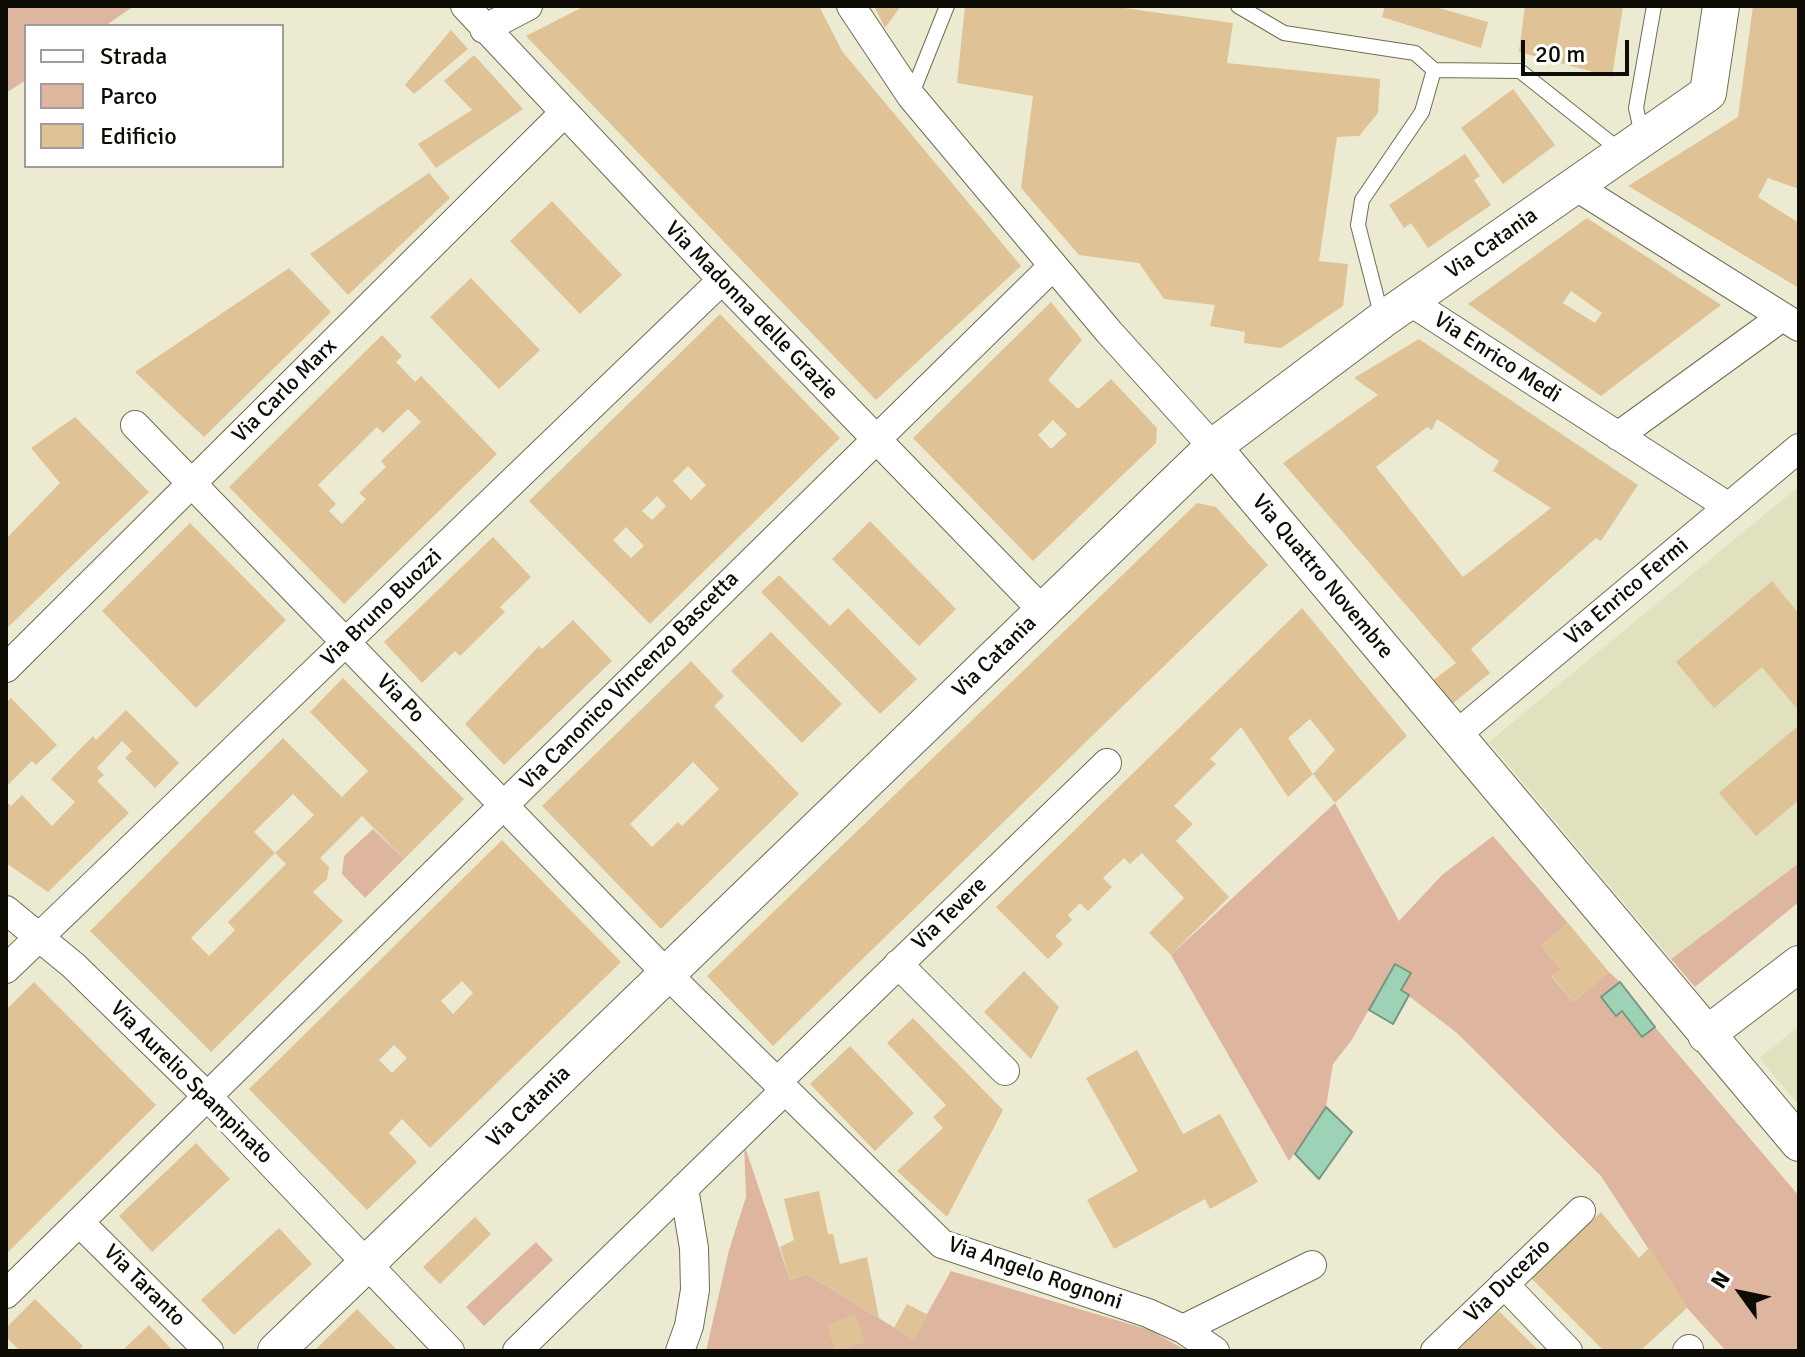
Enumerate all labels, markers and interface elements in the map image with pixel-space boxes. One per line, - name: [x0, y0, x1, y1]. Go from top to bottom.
- legend: [24, 24, 284, 168]
- scale bar: [1525, 24, 1633, 74]
- text: 20 m: [1535, 39, 1585, 69]
- text: Strada: [100, 41, 167, 71]
- text: Parco: [100, 81, 157, 111]
- text: Edificio: [100, 121, 177, 151]
- street label: Via Catania: [1441, 203, 1543, 285]
- street label: Via Madonna delle Grazie: [659, 216, 843, 406]
- street label: Via Enrico Medi: [1428, 307, 1566, 409]
- street label: Via Carlo Marx: [227, 333, 343, 449]
- street label: Via Quattro Novembre: [1246, 490, 1398, 664]
- street label: Via Enrico Fermi: [1560, 533, 1694, 651]
- street label: Via Bruno Buozzi: [316, 544, 448, 672]
- street label: Via Canonico Vincenzo Bascetta: [515, 566, 745, 796]
- street label: Via Catania: [947, 610, 1043, 704]
- street label: Via Po: [370, 669, 430, 729]
- street label: Via Tevere: [907, 872, 993, 956]
- street label: Via Aurelio Spampinato: [104, 996, 278, 1170]
- street label: Via Catania: [481, 1060, 577, 1154]
- street label: Via Angelo Rognoni: [944, 1232, 1126, 1316]
- street label: Via Ducezio: [1460, 1234, 1556, 1328]
- street label: Via Taranto: [98, 1240, 190, 1332]
- north arrow: [1701, 1253, 1781, 1333]
- text: N: [1705, 1266, 1736, 1293]

